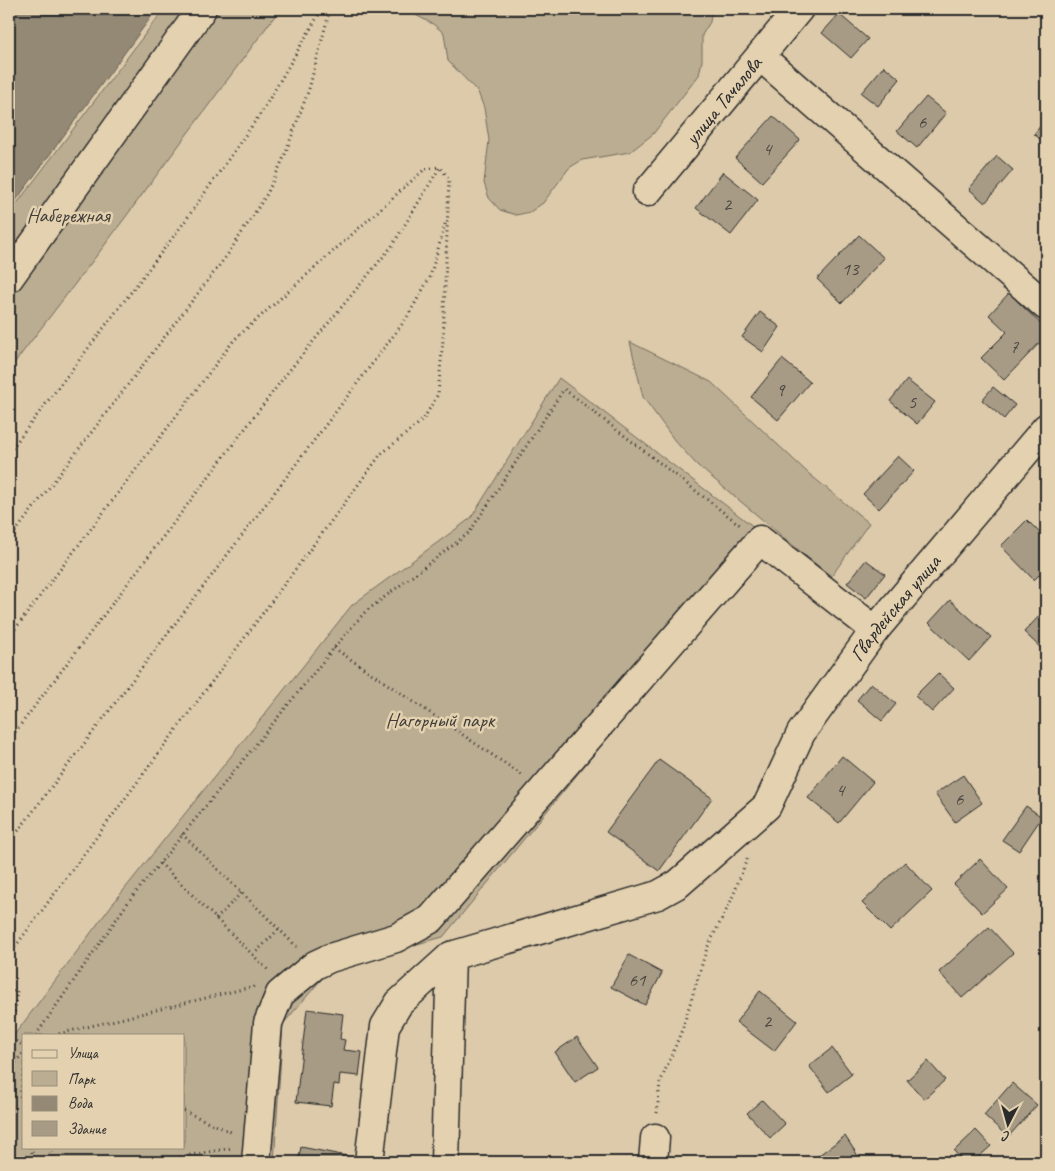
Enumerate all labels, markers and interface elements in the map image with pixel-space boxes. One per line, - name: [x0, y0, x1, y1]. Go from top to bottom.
- street label: улица Тачалова: [678, 50, 768, 151]
- house number: 6: [918, 110, 928, 134]
- house number: 4: [763, 137, 774, 161]
- house number: 2: [723, 192, 733, 216]
- park label: Набережная: [27, 202, 111, 228]
- house number: 13: [841, 257, 860, 281]
- house number: 7: [1010, 335, 1020, 359]
- house number: 9: [776, 378, 786, 402]
- house number: 5: [908, 390, 918, 414]
- street label: Гвардейская улица: [844, 548, 947, 666]
- park label: Нагорный парк: [386, 707, 496, 733]
- house number: 4: [836, 778, 847, 802]
- house number: 6: [955, 787, 965, 811]
- house number: 61: [628, 968, 647, 992]
- house number: 2: [763, 1009, 773, 1033]
- legend: [22, 1034, 185, 1148]
- text: Улица: [68, 1044, 99, 1063]
- text: Парк: [68, 1070, 96, 1089]
- text: Вода: [68, 1094, 93, 1113]
- north arrow: [982, 1098, 1032, 1148]
- text: Здание: [68, 1120, 107, 1139]
- text: С: [1000, 1127, 1011, 1145]

